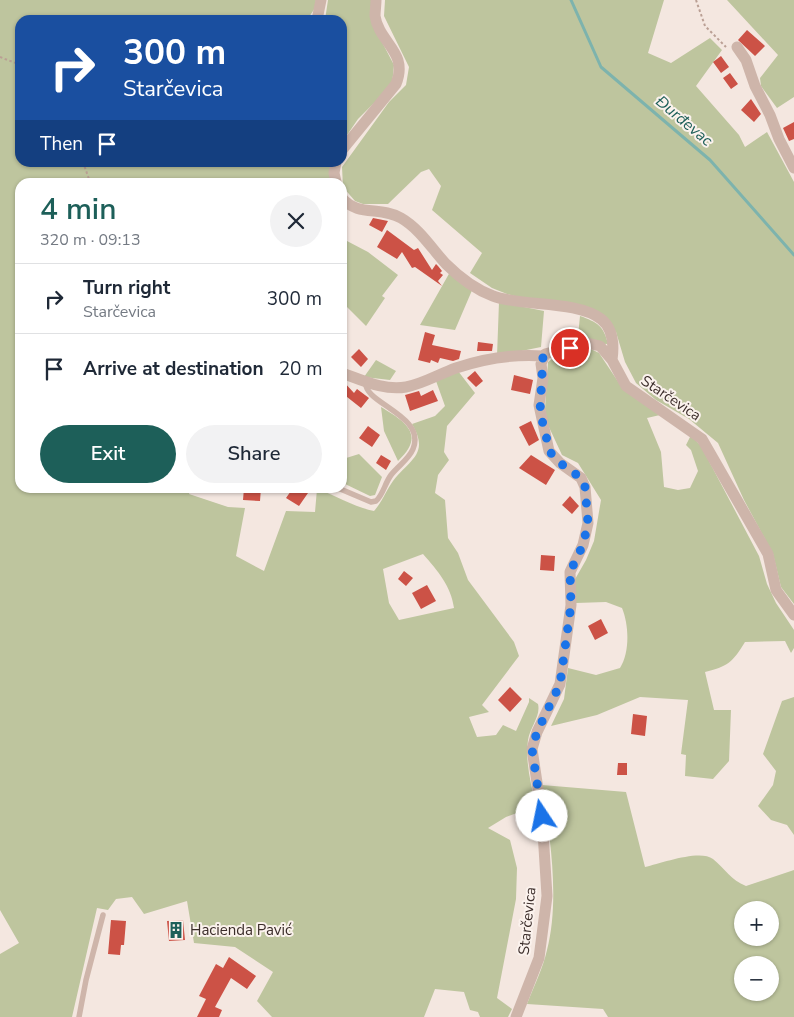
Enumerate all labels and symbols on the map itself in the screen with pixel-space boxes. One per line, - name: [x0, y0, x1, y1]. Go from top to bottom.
- water label: Đurđevac: [651, 91, 718, 152]
- pin: [549, 327, 591, 369]
- street label: Starčevica: [637, 371, 705, 425]
- position arrow: [515, 789, 567, 841]
- street label: Starčevica: [513, 886, 541, 956]
- building icon: Hacienda Pavić: [166, 920, 186, 940]
- place label: Hacienda Pavić: [190, 920, 292, 940]

